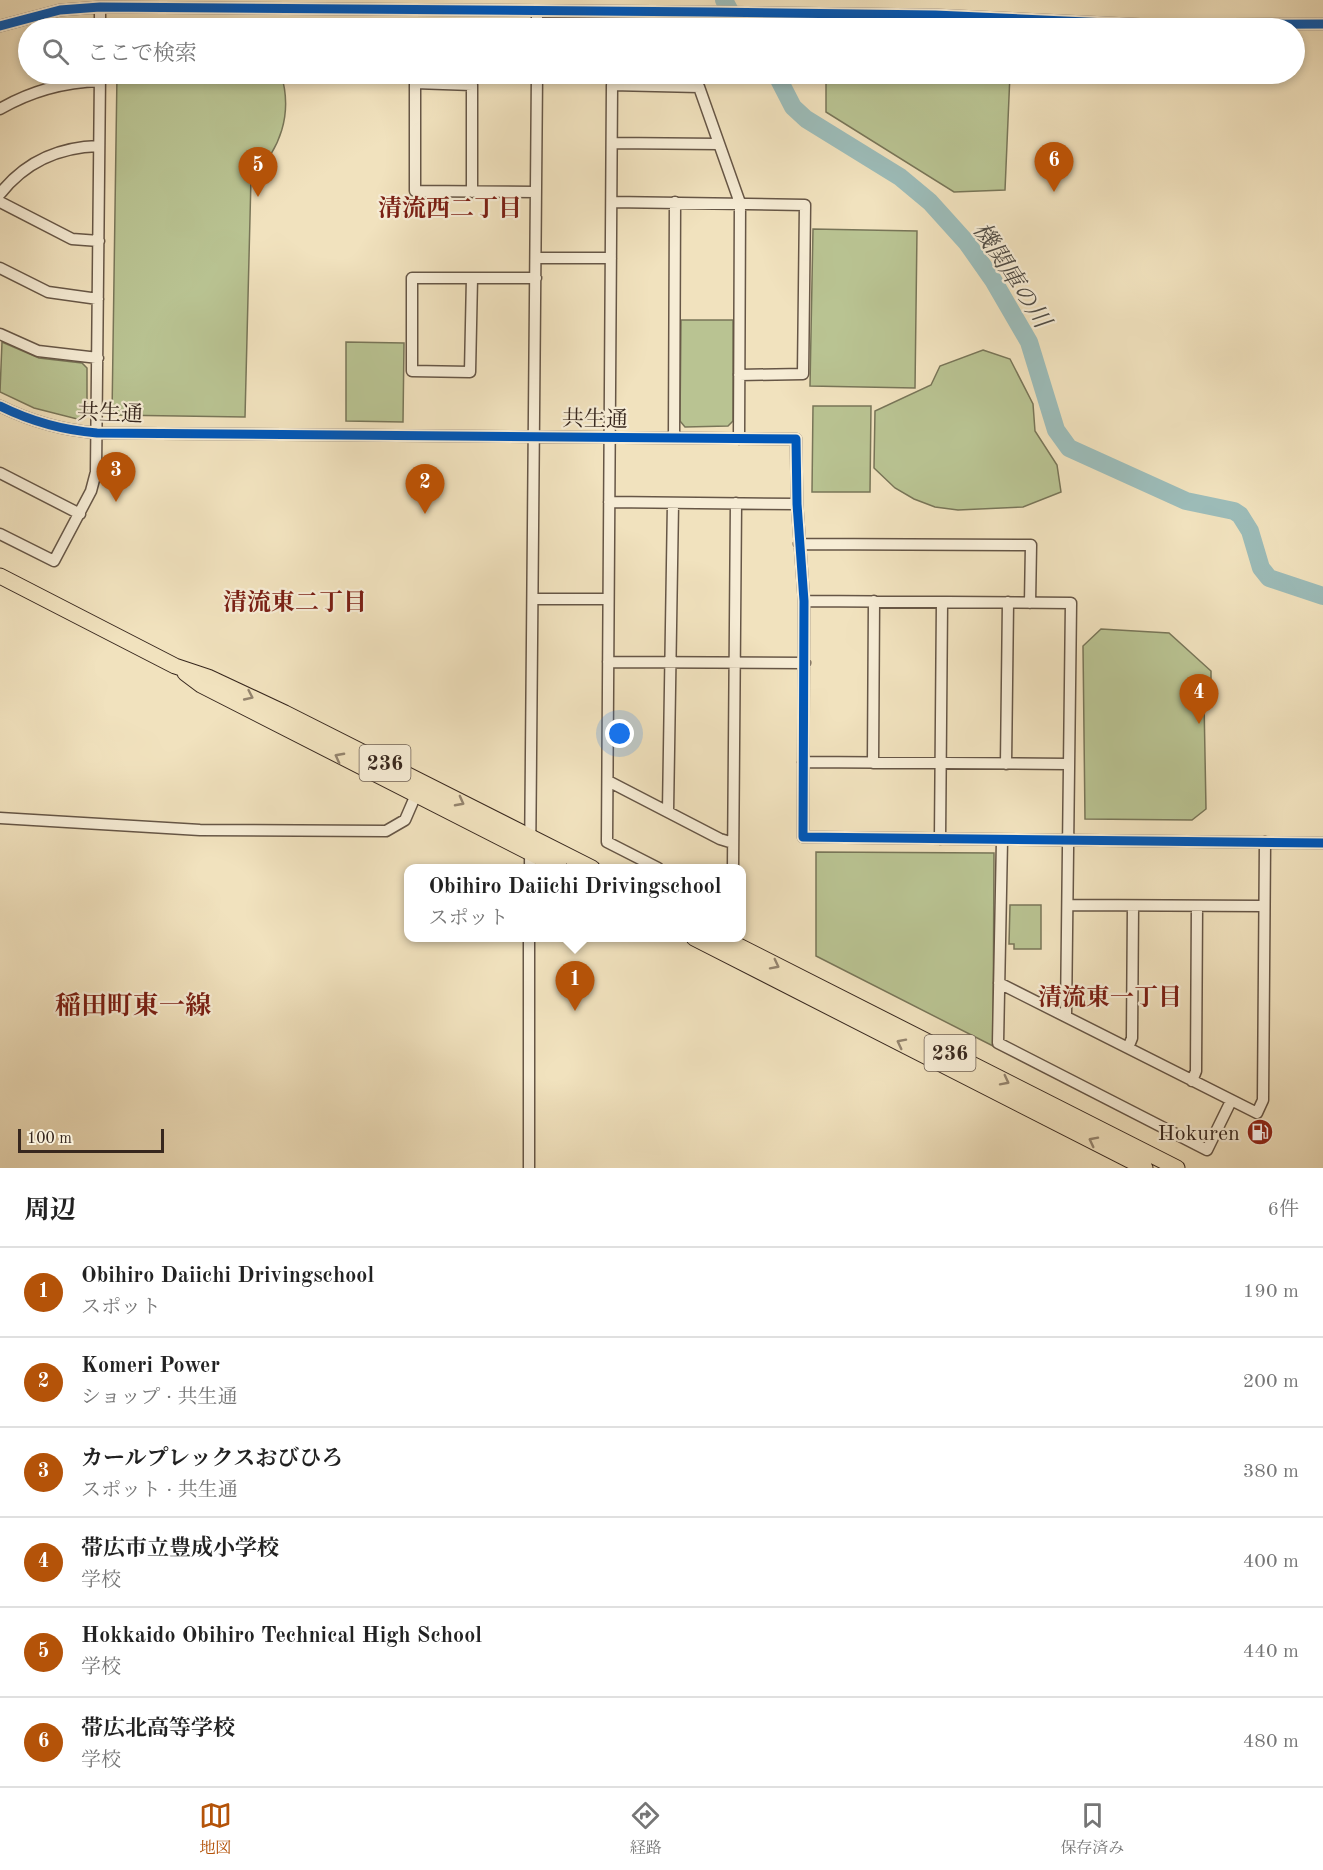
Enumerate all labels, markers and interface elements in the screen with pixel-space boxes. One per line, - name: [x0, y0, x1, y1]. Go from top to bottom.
- search box: [18, 18, 1305, 84]
- icon: search: [39, 35, 72, 68]
- text: ここで検索: [87, 43, 197, 65]
- pin: 6: [1034, 142, 1074, 192]
- pin: 5: [238, 148, 278, 197]
- district label: 清流西二丁目: [378, 195, 522, 222]
- water label: 機関庫の川: [968, 218, 1057, 335]
- street label: 共生通: [77, 400, 143, 426]
- street label: 共生通: [562, 406, 628, 432]
- pin: 3: [96, 452, 136, 502]
- pin: 2: [406, 464, 444, 514]
- district label: 清流東二丁目: [223, 589, 367, 616]
- pin: 4: [1180, 674, 1218, 724]
- one-way arrow: [242, 688, 253, 700]
- your location: [605, 719, 634, 748]
- road number: 236: [360, 745, 410, 781]
- one-way arrow: [335, 752, 346, 764]
- one-way arrow: [454, 795, 465, 806]
- popup: [404, 864, 746, 942]
- text: Obihiro Daiichi Drivingschool: [428, 876, 722, 898]
- text: スポット: [428, 909, 508, 929]
- one-way arrow: [769, 957, 780, 969]
- pin: 1: [556, 962, 594, 1011]
- district label: 清流東一丁目: [1038, 984, 1182, 1011]
- district label: 稲田町東一線: [55, 991, 211, 1020]
- road number: 236: [924, 1035, 976, 1071]
- one-way arrow: [896, 1039, 907, 1050]
- one-way arrow: [999, 1074, 1010, 1085]
- fuel station icon: Hokuren: [1245, 1117, 1275, 1147]
- place label: Hokuren: [1158, 1123, 1240, 1145]
- scale bar: [18, 1126, 164, 1154]
- text: 100 m: [27, 1131, 72, 1147]
- one-way arrow: [1088, 1137, 1099, 1149]
- text: 周辺: [24, 1198, 76, 1224]
- text: 6件: [1267, 1200, 1299, 1220]
- text: Obihiro Daiichi Drivingschool: [81, 1265, 374, 1287]
- text: 1: [38, 1282, 49, 1302]
- text: 190 m: [1243, 1282, 1299, 1302]
- text: スポット: [81, 1298, 161, 1318]
- text: Komeri Power: [81, 1355, 220, 1377]
- text: 2: [38, 1372, 49, 1392]
- text: 200 m: [1243, 1372, 1299, 1392]
- text: ショップ · 共生通: [81, 1388, 237, 1408]
- text: カールプレックスおびひろ: [81, 1448, 343, 1470]
- text: 3: [38, 1462, 49, 1482]
- text: 380 m: [1243, 1462, 1299, 1482]
- text: スポット · 共生通: [81, 1481, 238, 1501]
- text: 帯広市立豊成小学校: [81, 1538, 279, 1560]
- text: 4: [38, 1552, 49, 1572]
- text: 400 m: [1243, 1552, 1299, 1572]
- text: 学校: [81, 1571, 121, 1591]
- text: Hokkaido Obihiro Technical High School: [81, 1625, 482, 1647]
- text: 5: [38, 1642, 49, 1662]
- text: 440 m: [1243, 1642, 1299, 1662]
- text: 学校: [81, 1658, 121, 1678]
- text: 帯広北高等学校: [81, 1718, 235, 1740]
- text: 6: [38, 1732, 49, 1752]
- text: 480 m: [1243, 1732, 1299, 1752]
- text: 学校: [81, 1751, 121, 1771]
- tab: 地図: [199, 1799, 232, 1859]
- tab: 経路: [629, 1799, 662, 1859]
- tab: 保存済み: [1060, 1799, 1124, 1859]

